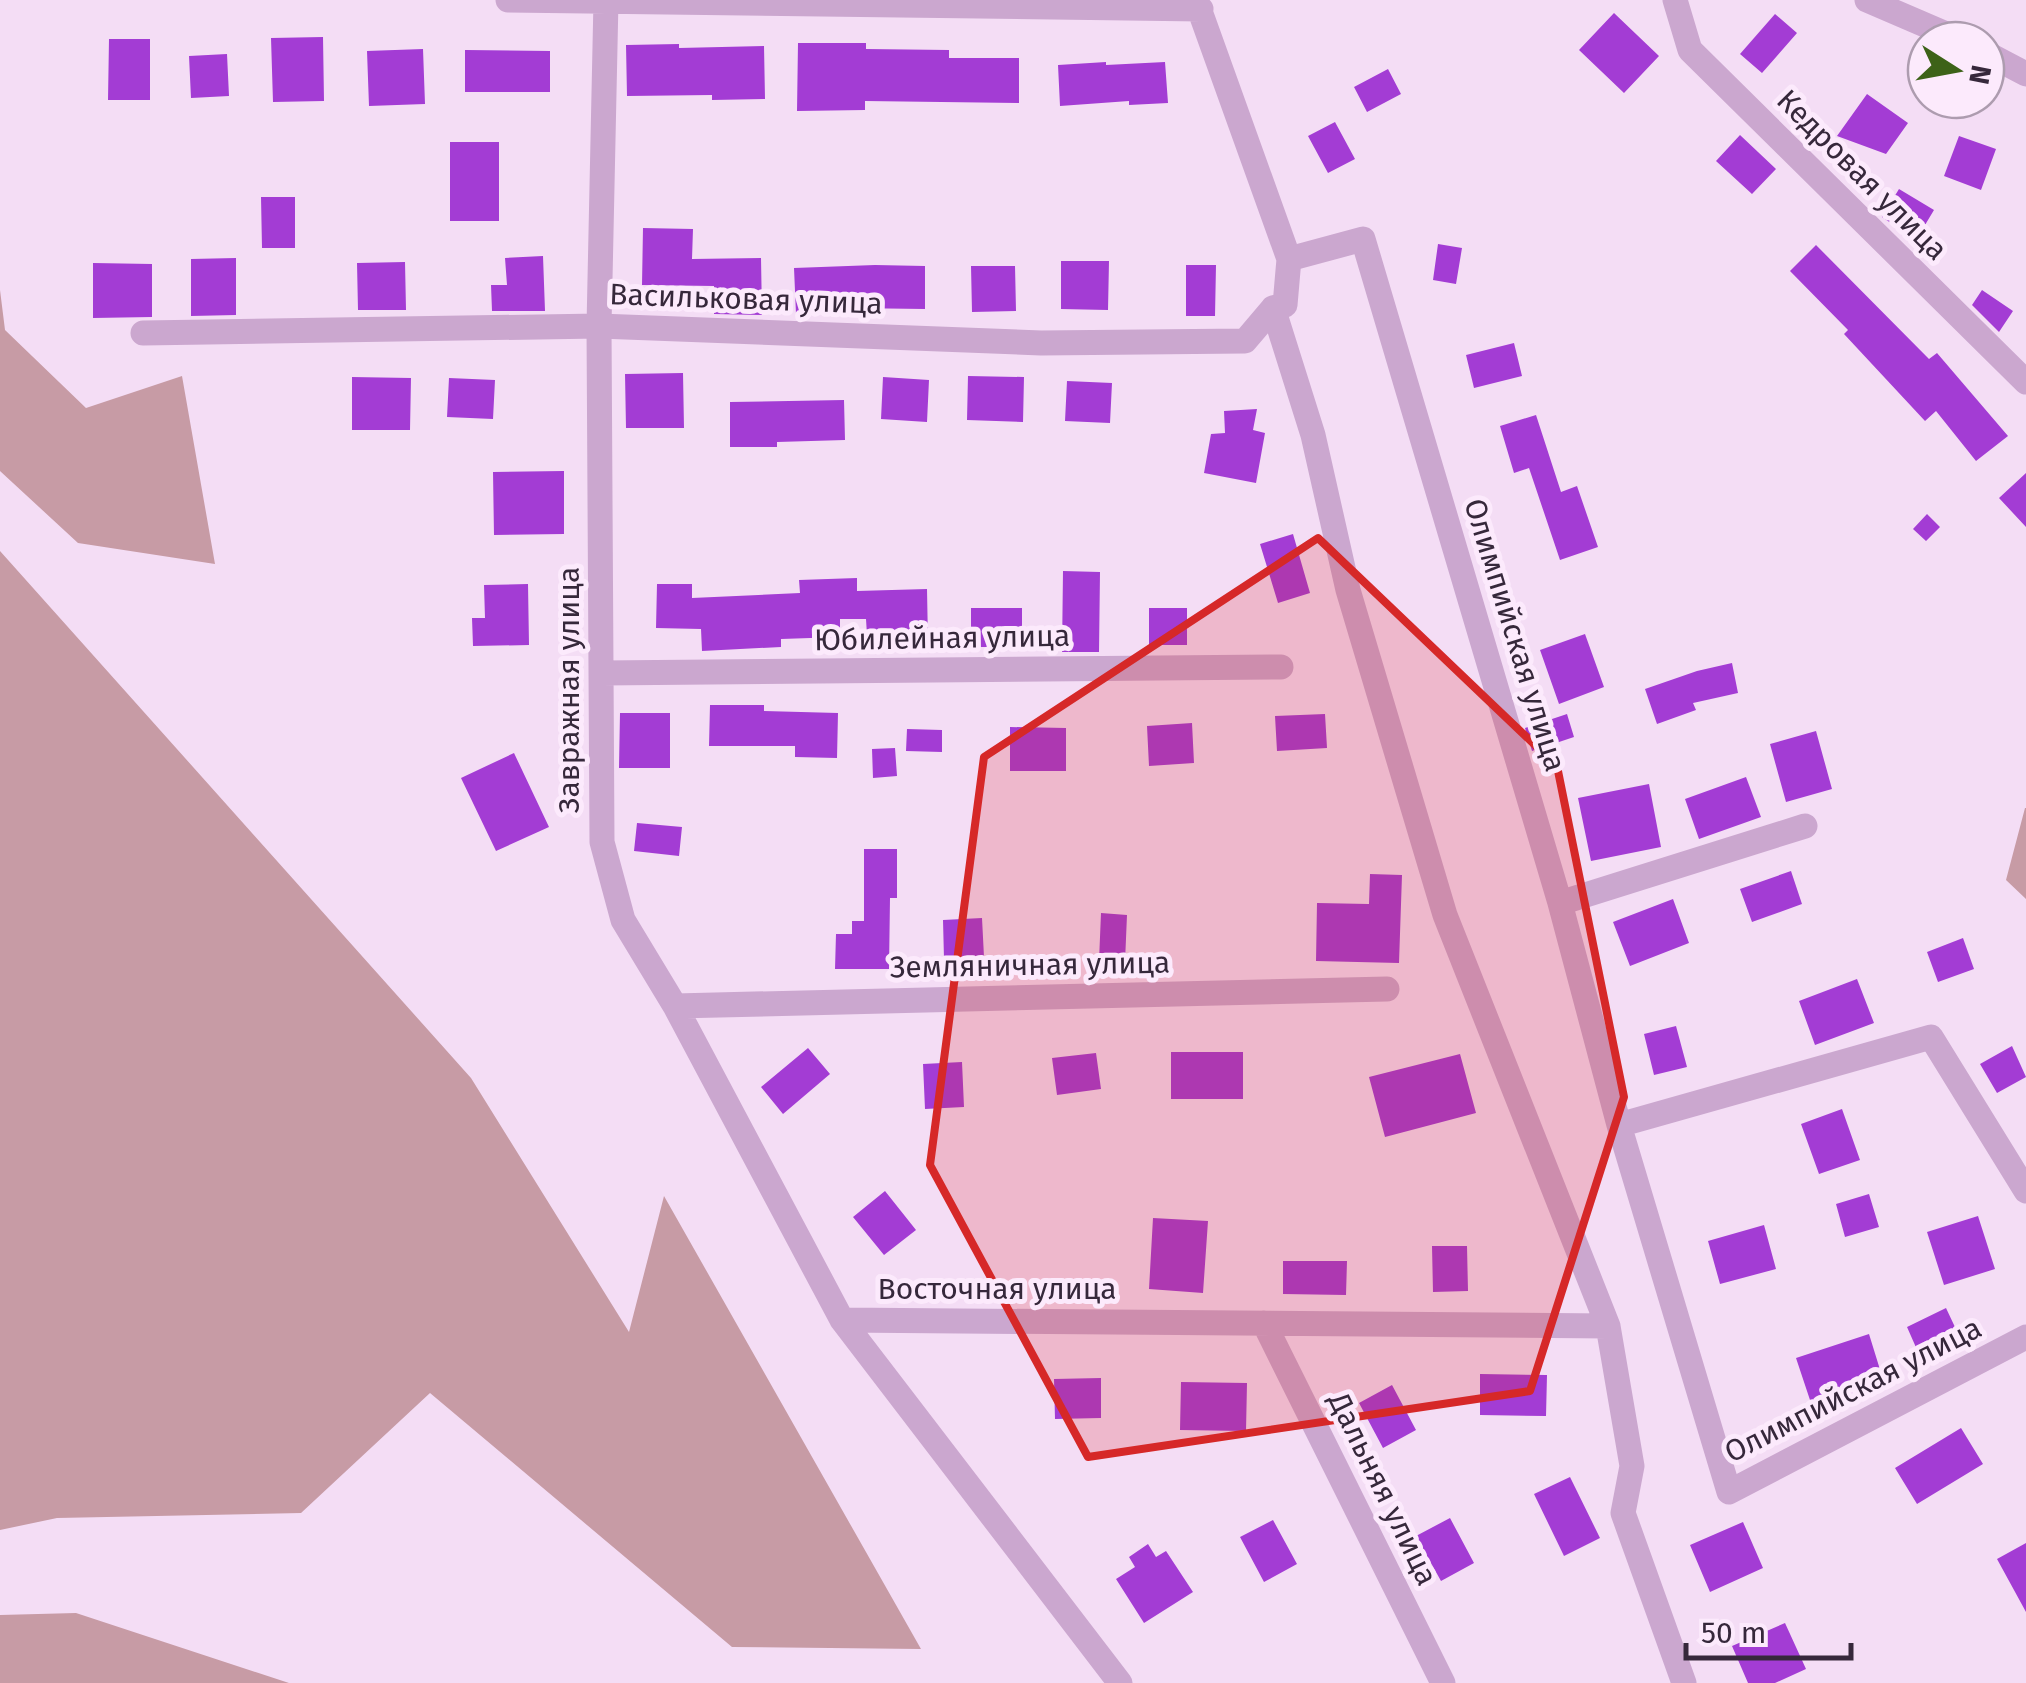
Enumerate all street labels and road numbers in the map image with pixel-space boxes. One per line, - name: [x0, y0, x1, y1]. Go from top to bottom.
- street label: Кедровая улица: [1769, 82, 1955, 268]
- street label: Васильковая улица: [609, 276, 883, 322]
- street label: Олимпийская улица: [1456, 494, 1574, 776]
- street label: Завражная улица: [551, 567, 587, 813]
- street label: Юбилейная улица: [814, 618, 1070, 658]
- street label: Земляничная улица: [889, 945, 1171, 985]
- street label: Восточная улица: [877, 1271, 1117, 1307]
- street label: Олимпийская улица: [1719, 1310, 1987, 1470]
- street label: Дальняя улица: [1320, 1386, 1445, 1591]

